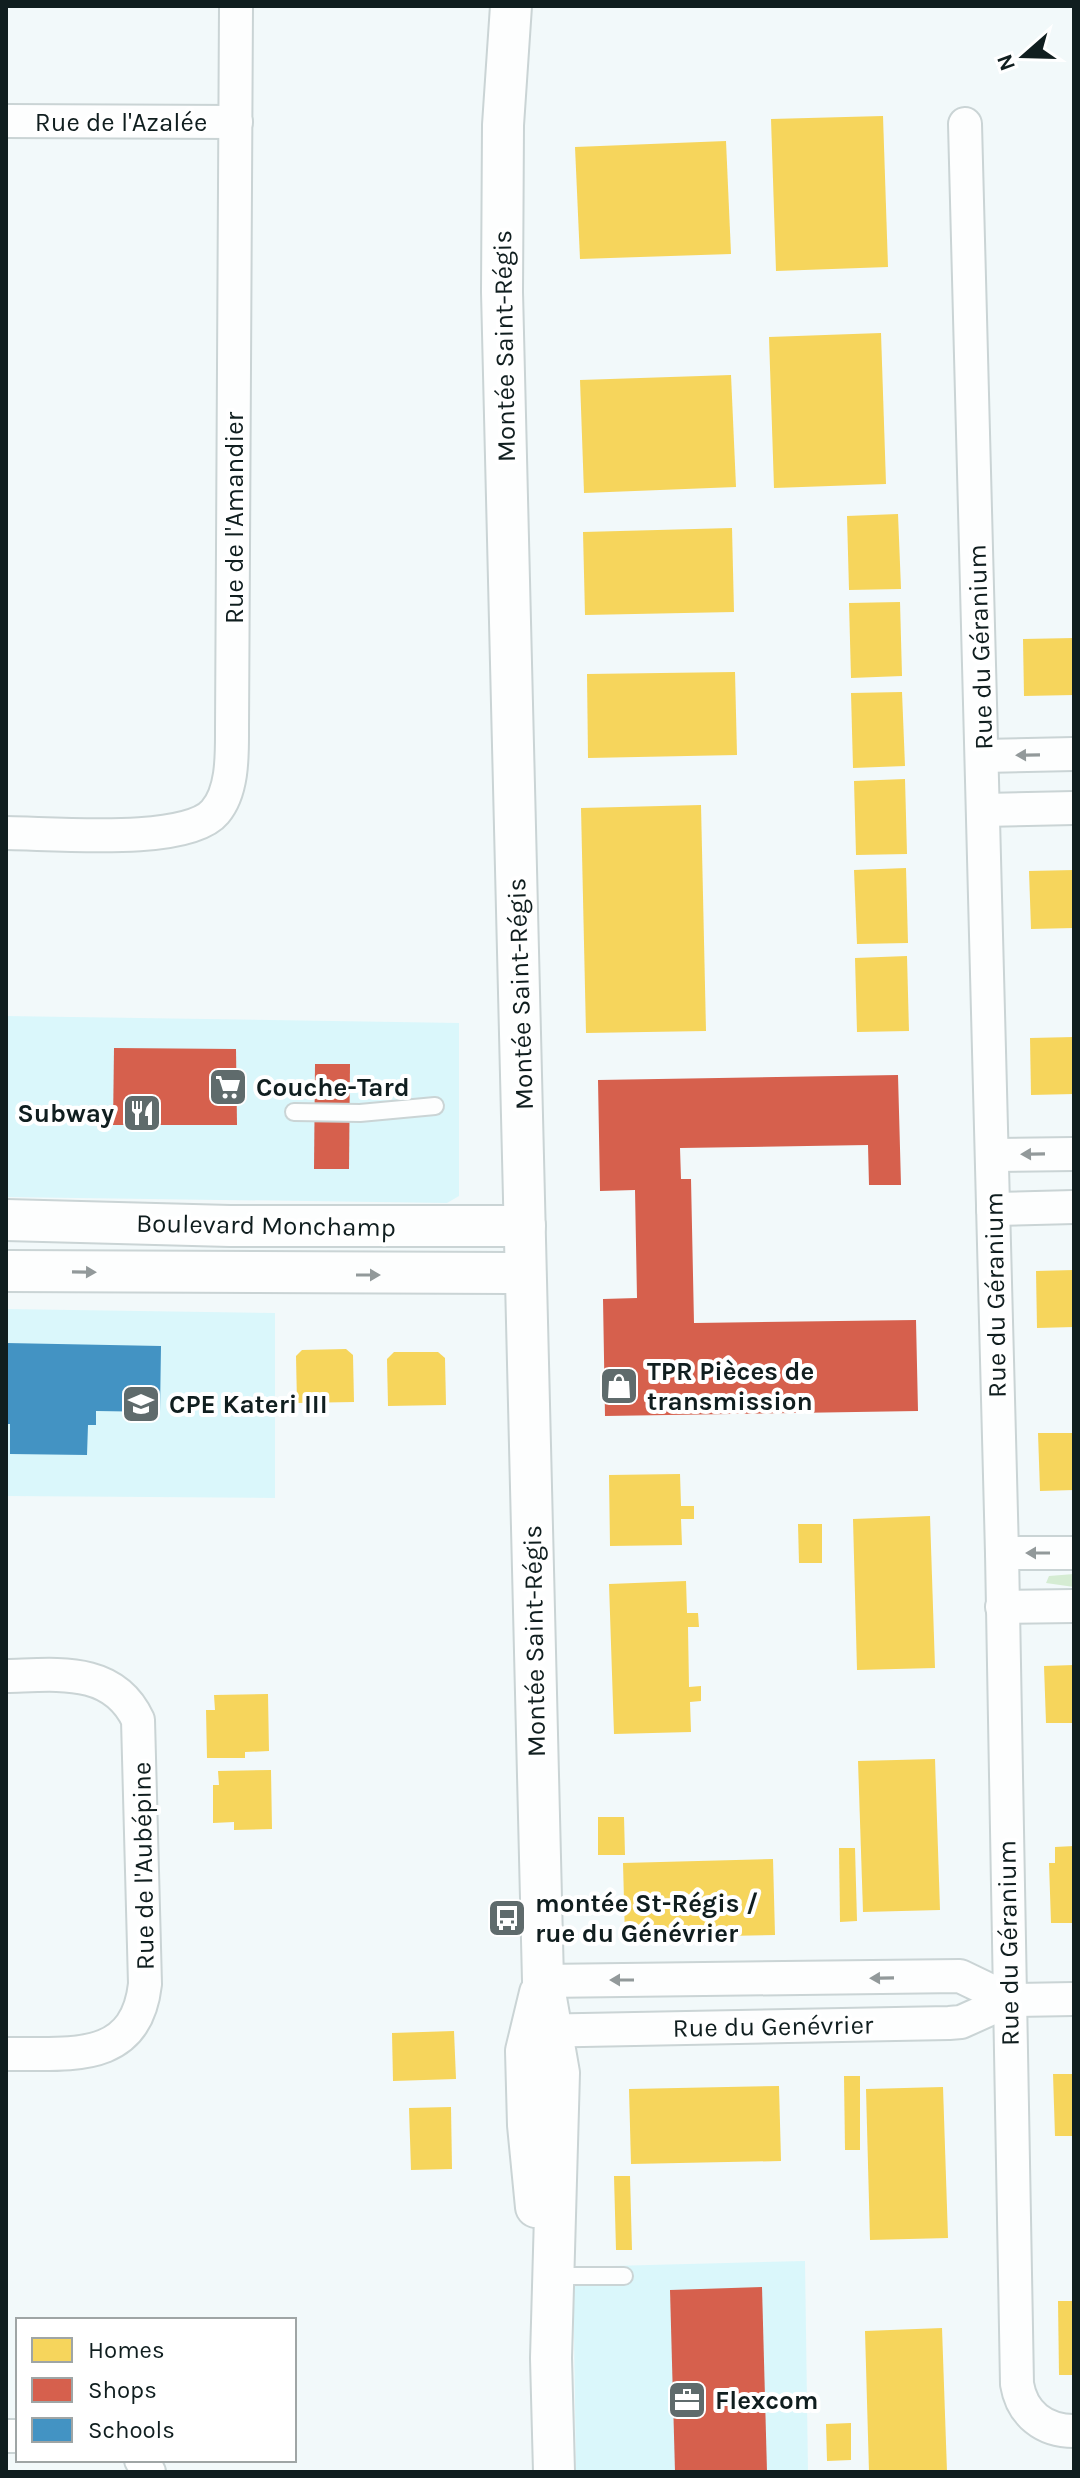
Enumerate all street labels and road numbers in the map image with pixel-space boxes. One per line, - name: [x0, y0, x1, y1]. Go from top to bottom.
- street label: Rue de l'Azalée: [35, 107, 207, 138]
- street label: Montée Saint-Régis: [487, 230, 522, 462]
- street label: Rue de l'Amandier: [219, 411, 250, 624]
- street label: Rue du Géranium: [961, 544, 1000, 750]
- street label: Montée Saint-Régis: [501, 877, 540, 1111]
- street label: Rue du Géranium: [978, 1192, 1013, 1398]
- street label: Boulevard Monchamp: [136, 1208, 396, 1243]
- street label: Montée Saint-Régis: [517, 1525, 552, 1757]
- street label: Rue de l'Aubépine: [126, 1762, 161, 1970]
- street label: Rue du Géranium: [991, 1840, 1026, 2046]
- street label: Rue du Genévrier: [672, 2009, 874, 2044]

